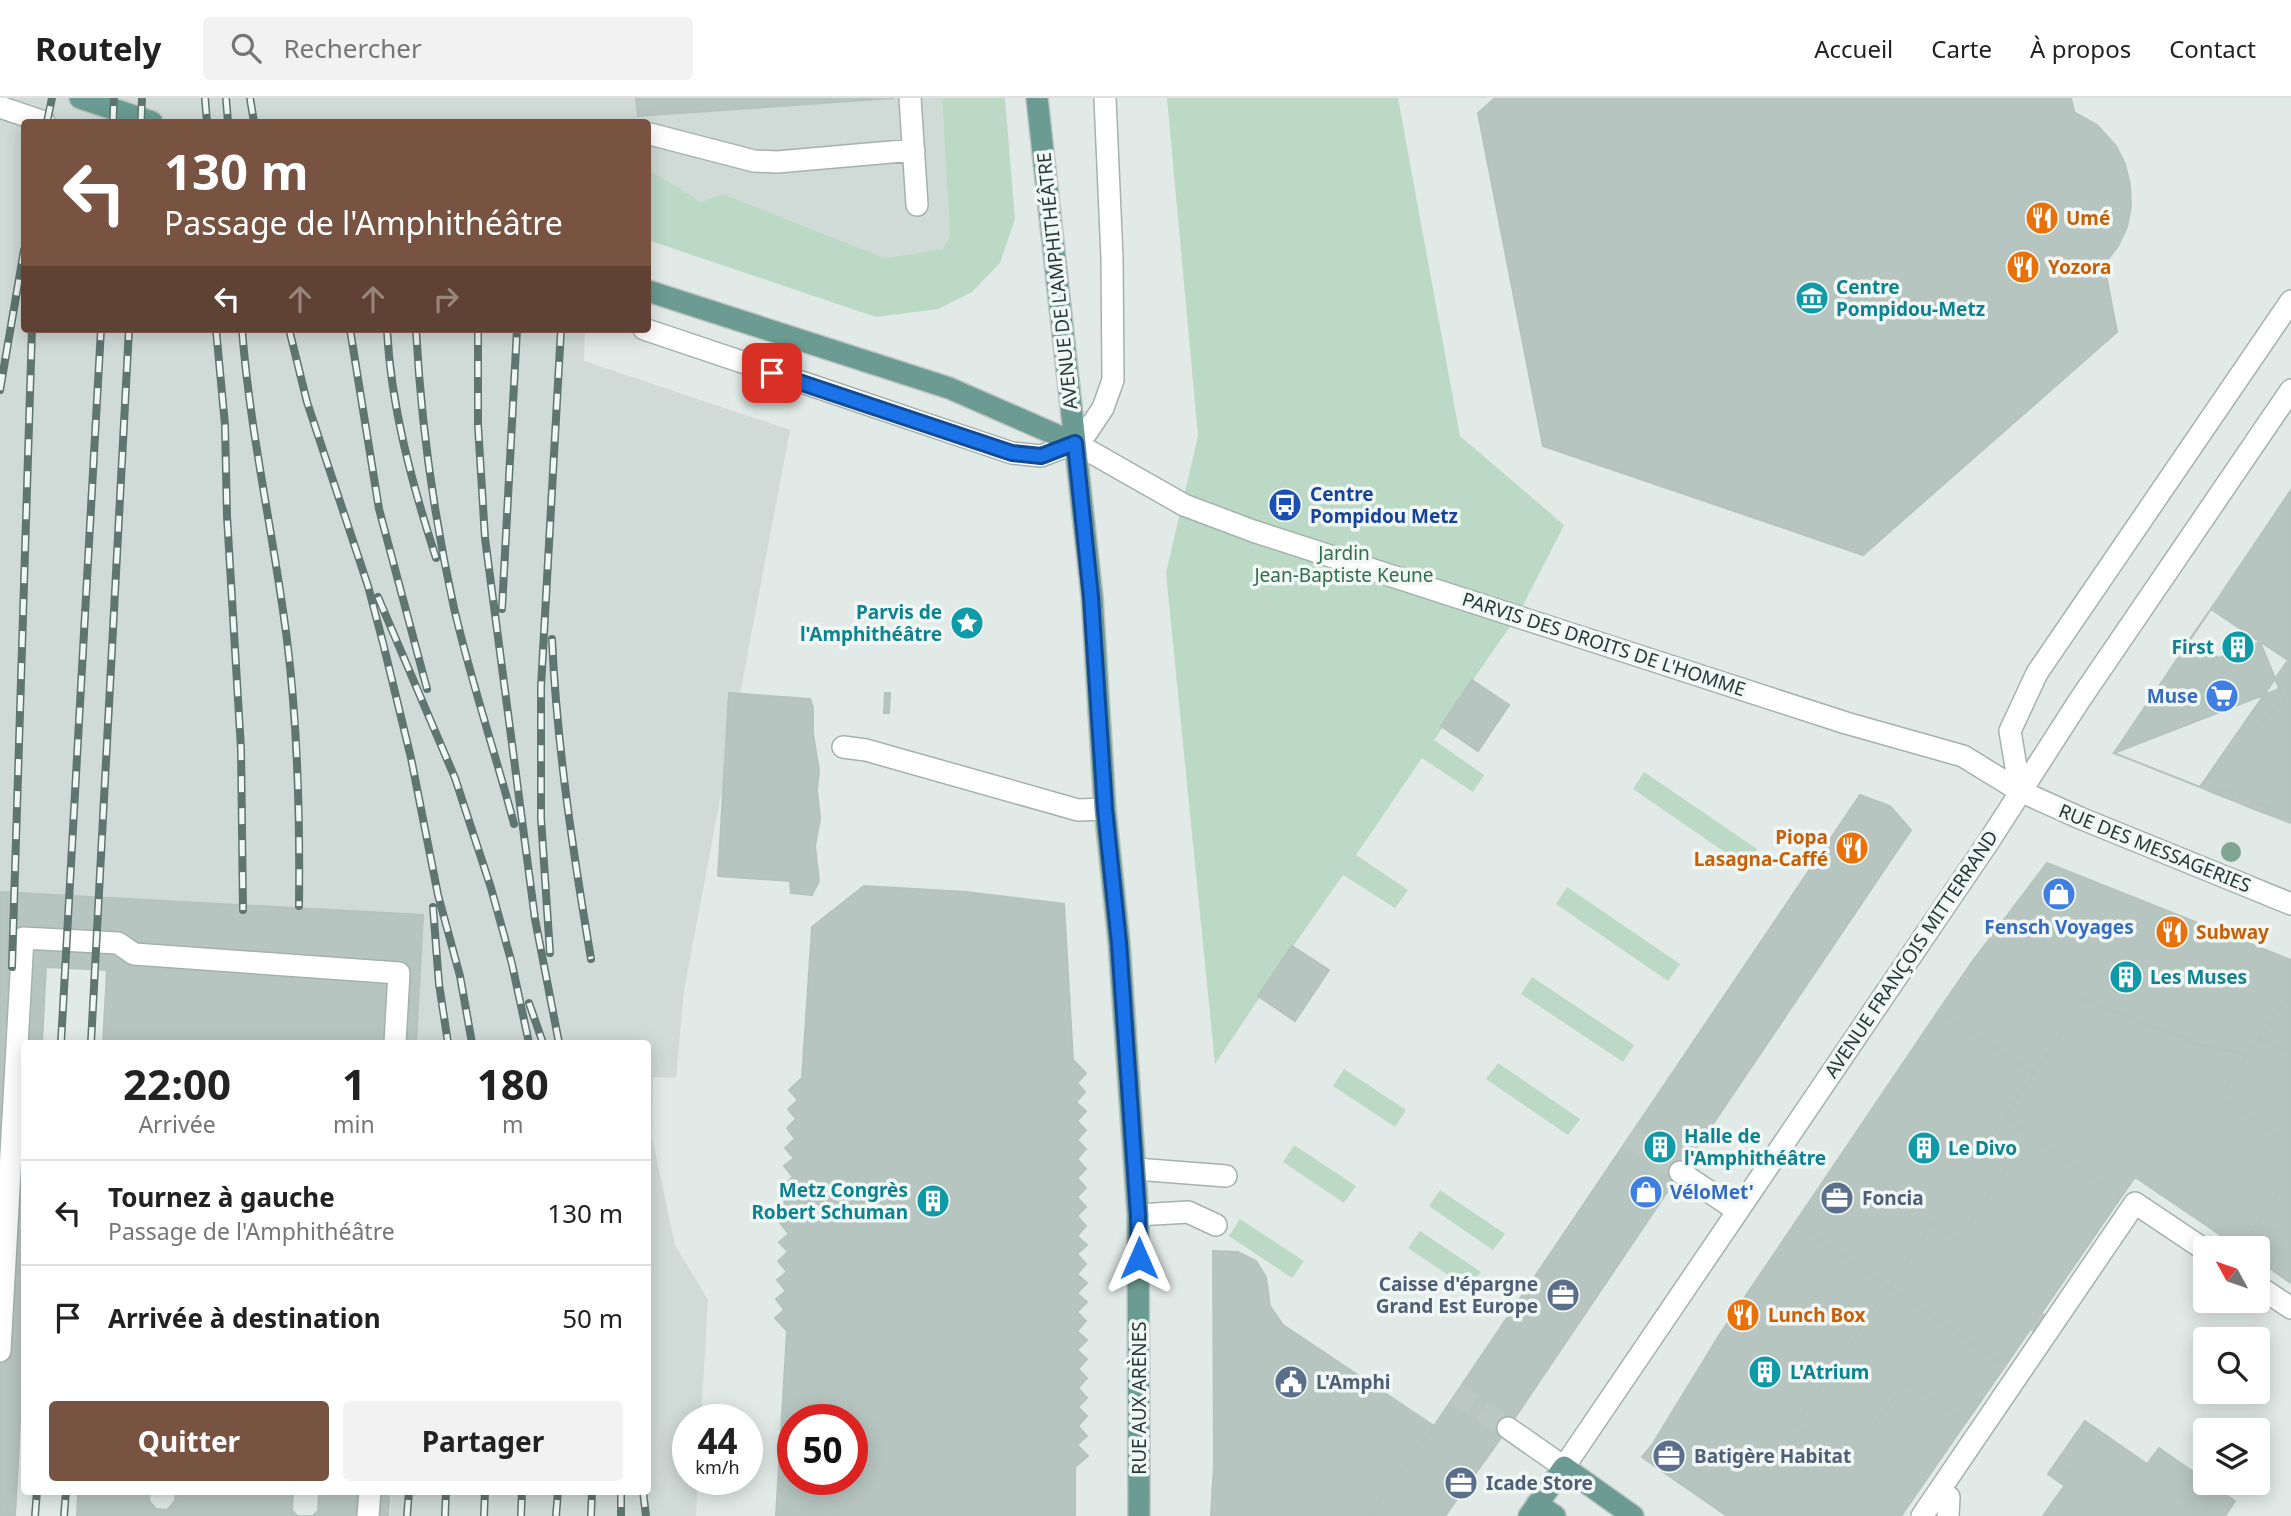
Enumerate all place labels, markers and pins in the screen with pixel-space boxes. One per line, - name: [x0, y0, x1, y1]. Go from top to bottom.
- restaurant icon: Umé: [2023, 199, 2061, 237]
- place label: Umé: [2066, 205, 2110, 231]
- restaurant icon: Yozora: [2004, 248, 2042, 286]
- place label: Yozora: [2048, 254, 2111, 280]
- place label: Centre Pompidou-Metz: [1836, 274, 1985, 322]
- museum icon: Centre Pompidou-Metz: [1793, 279, 1831, 317]
- pin: [742, 343, 802, 403]
- place label: Centre Pompidou Metz: [1310, 481, 1458, 529]
- bus stop icon: Centre Pompidou Metz: [1266, 486, 1304, 524]
- place label: Parvis de l'Amphithéâtre: [800, 599, 942, 647]
- place icon: Parvis de l'Amphithéâtre: [948, 604, 986, 642]
- building icon: First: [2219, 628, 2257, 666]
- place label: First: [2172, 634, 2214, 660]
- supermarket icon: Muse: [2203, 677, 2241, 715]
- place label: Muse: [2147, 683, 2198, 709]
- place label: Piopa Lasagna-Caffé: [1694, 824, 1828, 872]
- restaurant icon: Piopa Lasagna-Caffé: [1833, 829, 1871, 867]
- shop icon: Fensch Voyages: [2040, 875, 2078, 913]
- restaurant icon: Subway: [2153, 913, 2191, 951]
- place label: Fensch Voyages: [1984, 914, 2134, 940]
- place label: Subway: [2196, 919, 2269, 945]
- building icon: Les Muses: [2107, 958, 2145, 996]
- place label: Les Muses: [2150, 964, 2247, 990]
- place label: Halle de l'Amphithéâtre: [1684, 1123, 1826, 1171]
- building icon: Halle de l'Amphithéâtre: [1641, 1128, 1679, 1166]
- building icon: Le Divo: [1905, 1129, 1943, 1167]
- place label: Le Divo: [1948, 1135, 2017, 1161]
- shop icon: VéloMet': [1627, 1173, 1665, 1211]
- place label: Metz Congrès Robert Schuman: [751, 1177, 908, 1225]
- place label: VéloMet': [1670, 1179, 1754, 1205]
- office icon: Foncia: [1818, 1179, 1856, 1217]
- building icon: Metz Congrès Robert Schuman: [914, 1182, 952, 1220]
- place label: Foncia: [1862, 1185, 1924, 1211]
- place label: Caisse d'épargne Grand Est Europe: [1376, 1271, 1538, 1319]
- office icon: Caisse d'épargne Grand Est Europe: [1544, 1276, 1582, 1314]
- restaurant icon: Lunch Box: [1724, 1296, 1762, 1334]
- place label: Lunch Box: [1768, 1302, 1866, 1328]
- building icon: L'Atrium: [1746, 1353, 1784, 1391]
- place label: L'Atrium: [1790, 1359, 1869, 1385]
- public building icon: L'Amphi: [1272, 1363, 1310, 1401]
- place label: L'Amphi: [1316, 1369, 1391, 1395]
- office icon: Batigère Habitat: [1650, 1437, 1688, 1475]
- place label: Batigère Habitat: [1694, 1443, 1851, 1469]
- office icon: Icade Store: [1442, 1464, 1480, 1502]
- place label: Icade Store: [1486, 1470, 1593, 1496]

